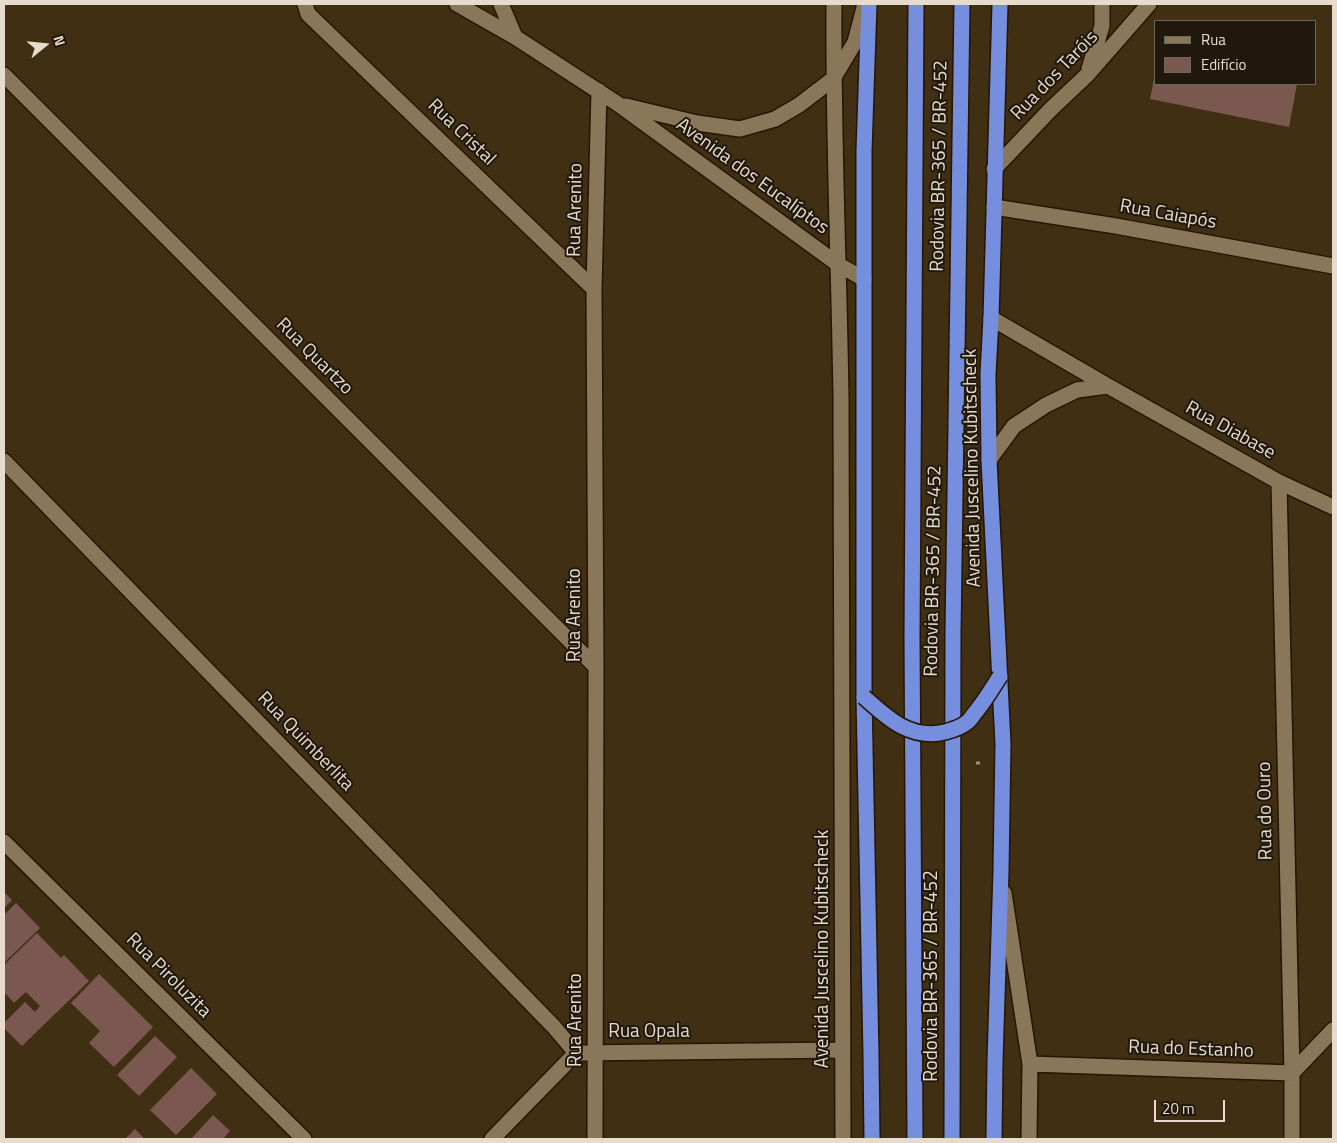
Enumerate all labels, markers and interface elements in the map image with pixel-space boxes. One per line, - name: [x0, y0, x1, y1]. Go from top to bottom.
- north arrow: [20, 20, 70, 70]
- legend: [1154, 20, 1317, 85]
- street label: Rua dos Taróis: [1007, 26, 1103, 126]
- text: Rua: [1201, 28, 1226, 51]
- text: N: [48, 33, 71, 48]
- text: Edifício: [1201, 53, 1246, 76]
- street label: Rodovia BR-365 / BR-452: [927, 60, 953, 272]
- street label: Rua Cristal: [422, 95, 500, 171]
- street label: Avenida dos Eucalíptos: [671, 114, 833, 240]
- street label: Rua Arenito: [564, 163, 588, 257]
- street label: Rua Caiapós: [1118, 195, 1218, 235]
- street label: Rua Quartzo: [271, 314, 357, 400]
- street label: Avenida Juscelino Kubitscheck: [960, 349, 986, 587]
- street label: Rua Diabase: [1181, 397, 1279, 465]
- street label: Rodovia BR-365 / BR-452: [921, 465, 947, 677]
- street label: Rua Arenito: [564, 568, 586, 662]
- street label: Rua Quimberlita: [252, 688, 358, 796]
- street label: Rua do Ouro: [1254, 761, 1278, 861]
- street label: Avenida Juscelino Kubitscheck: [812, 830, 834, 1068]
- street label: Rodovia BR-365 / BR-452: [921, 870, 943, 1082]
- street label: Rua Piroluzita: [121, 929, 215, 1023]
- street label: Rua Arenito: [565, 973, 587, 1067]
- street label: Rua Opala: [608, 1021, 690, 1043]
- street label: Rua do Estanho: [1128, 1036, 1254, 1064]
- scale bar: [1157, 1090, 1228, 1122]
- text: 20 m: [1162, 1097, 1195, 1120]

